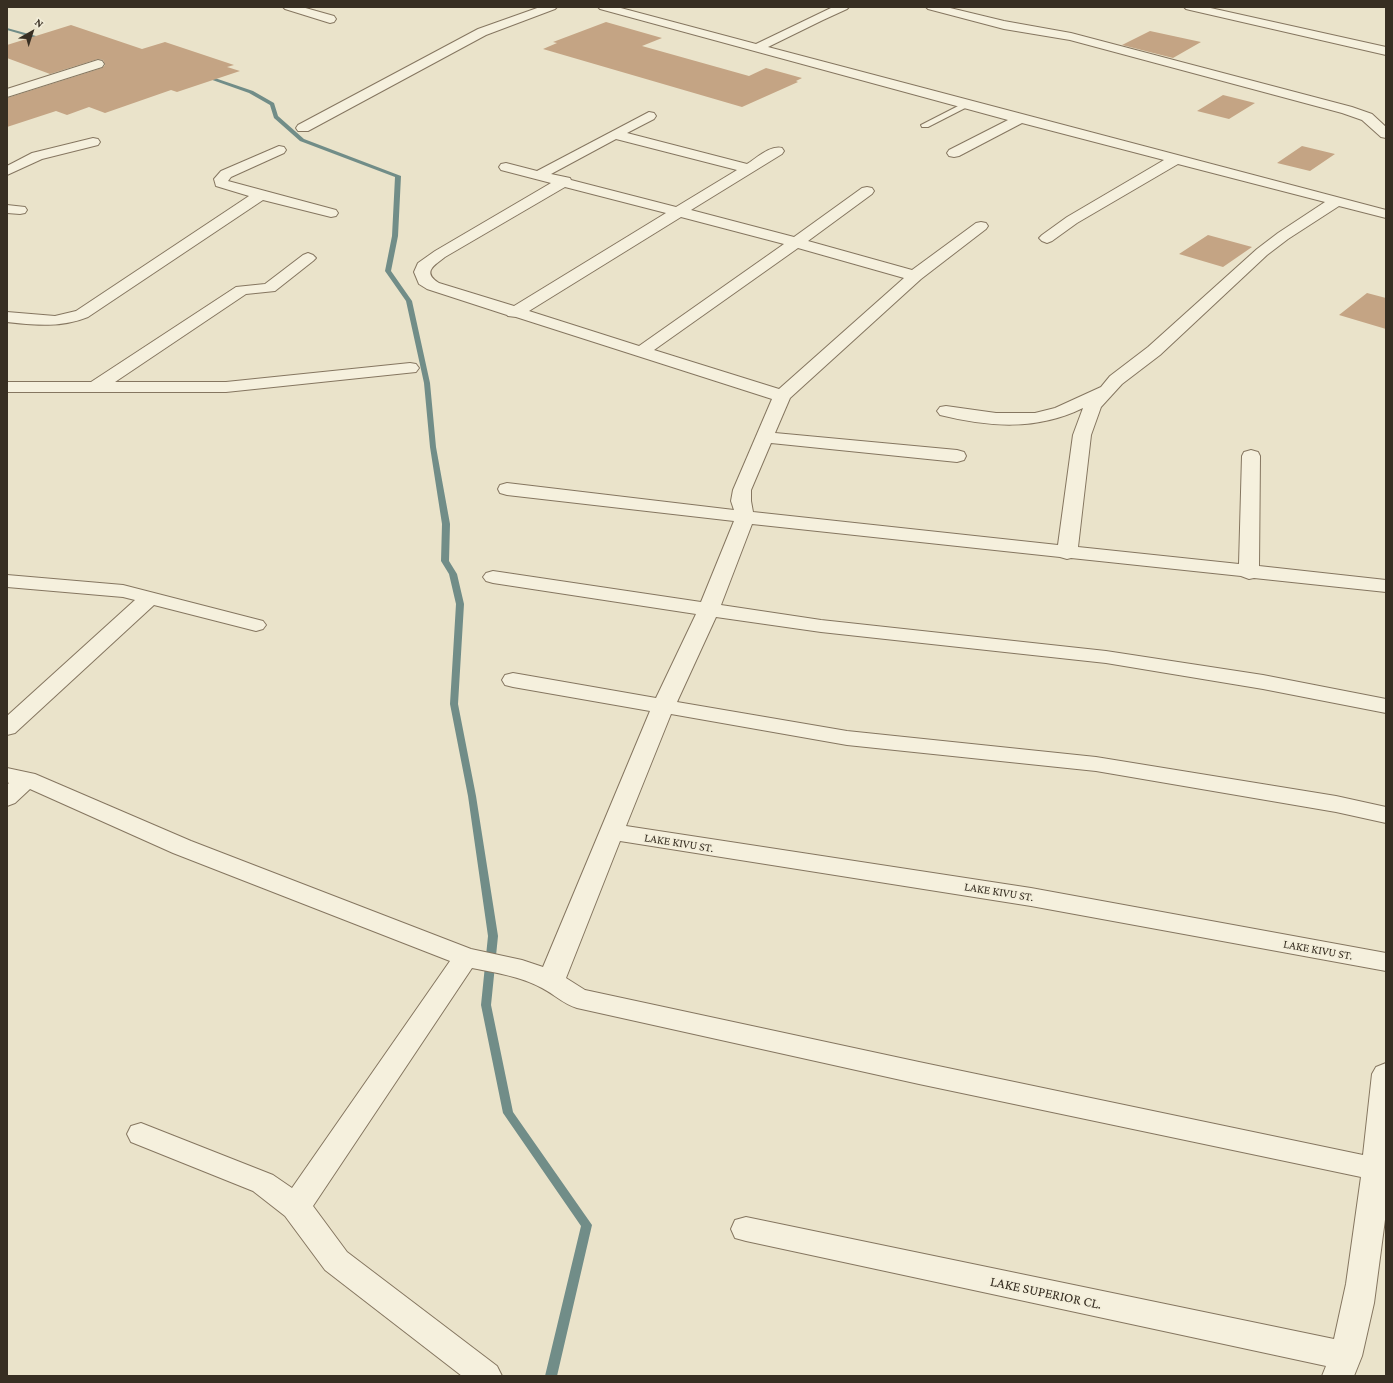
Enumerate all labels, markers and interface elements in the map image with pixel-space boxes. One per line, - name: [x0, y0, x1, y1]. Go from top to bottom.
- north arrow: [12, 12, 52, 52]
- text: N: [33, 16, 46, 30]
- street label: LAKE KIVU ST.: [643, 830, 715, 856]
- street label: LAKE KIVU ST.: [963, 879, 1035, 905]
- street label: LAKE KIVU ST.: [1282, 937, 1354, 963]
- street label: LAKE SUPERIOR CL.: [989, 1273, 1103, 1313]

